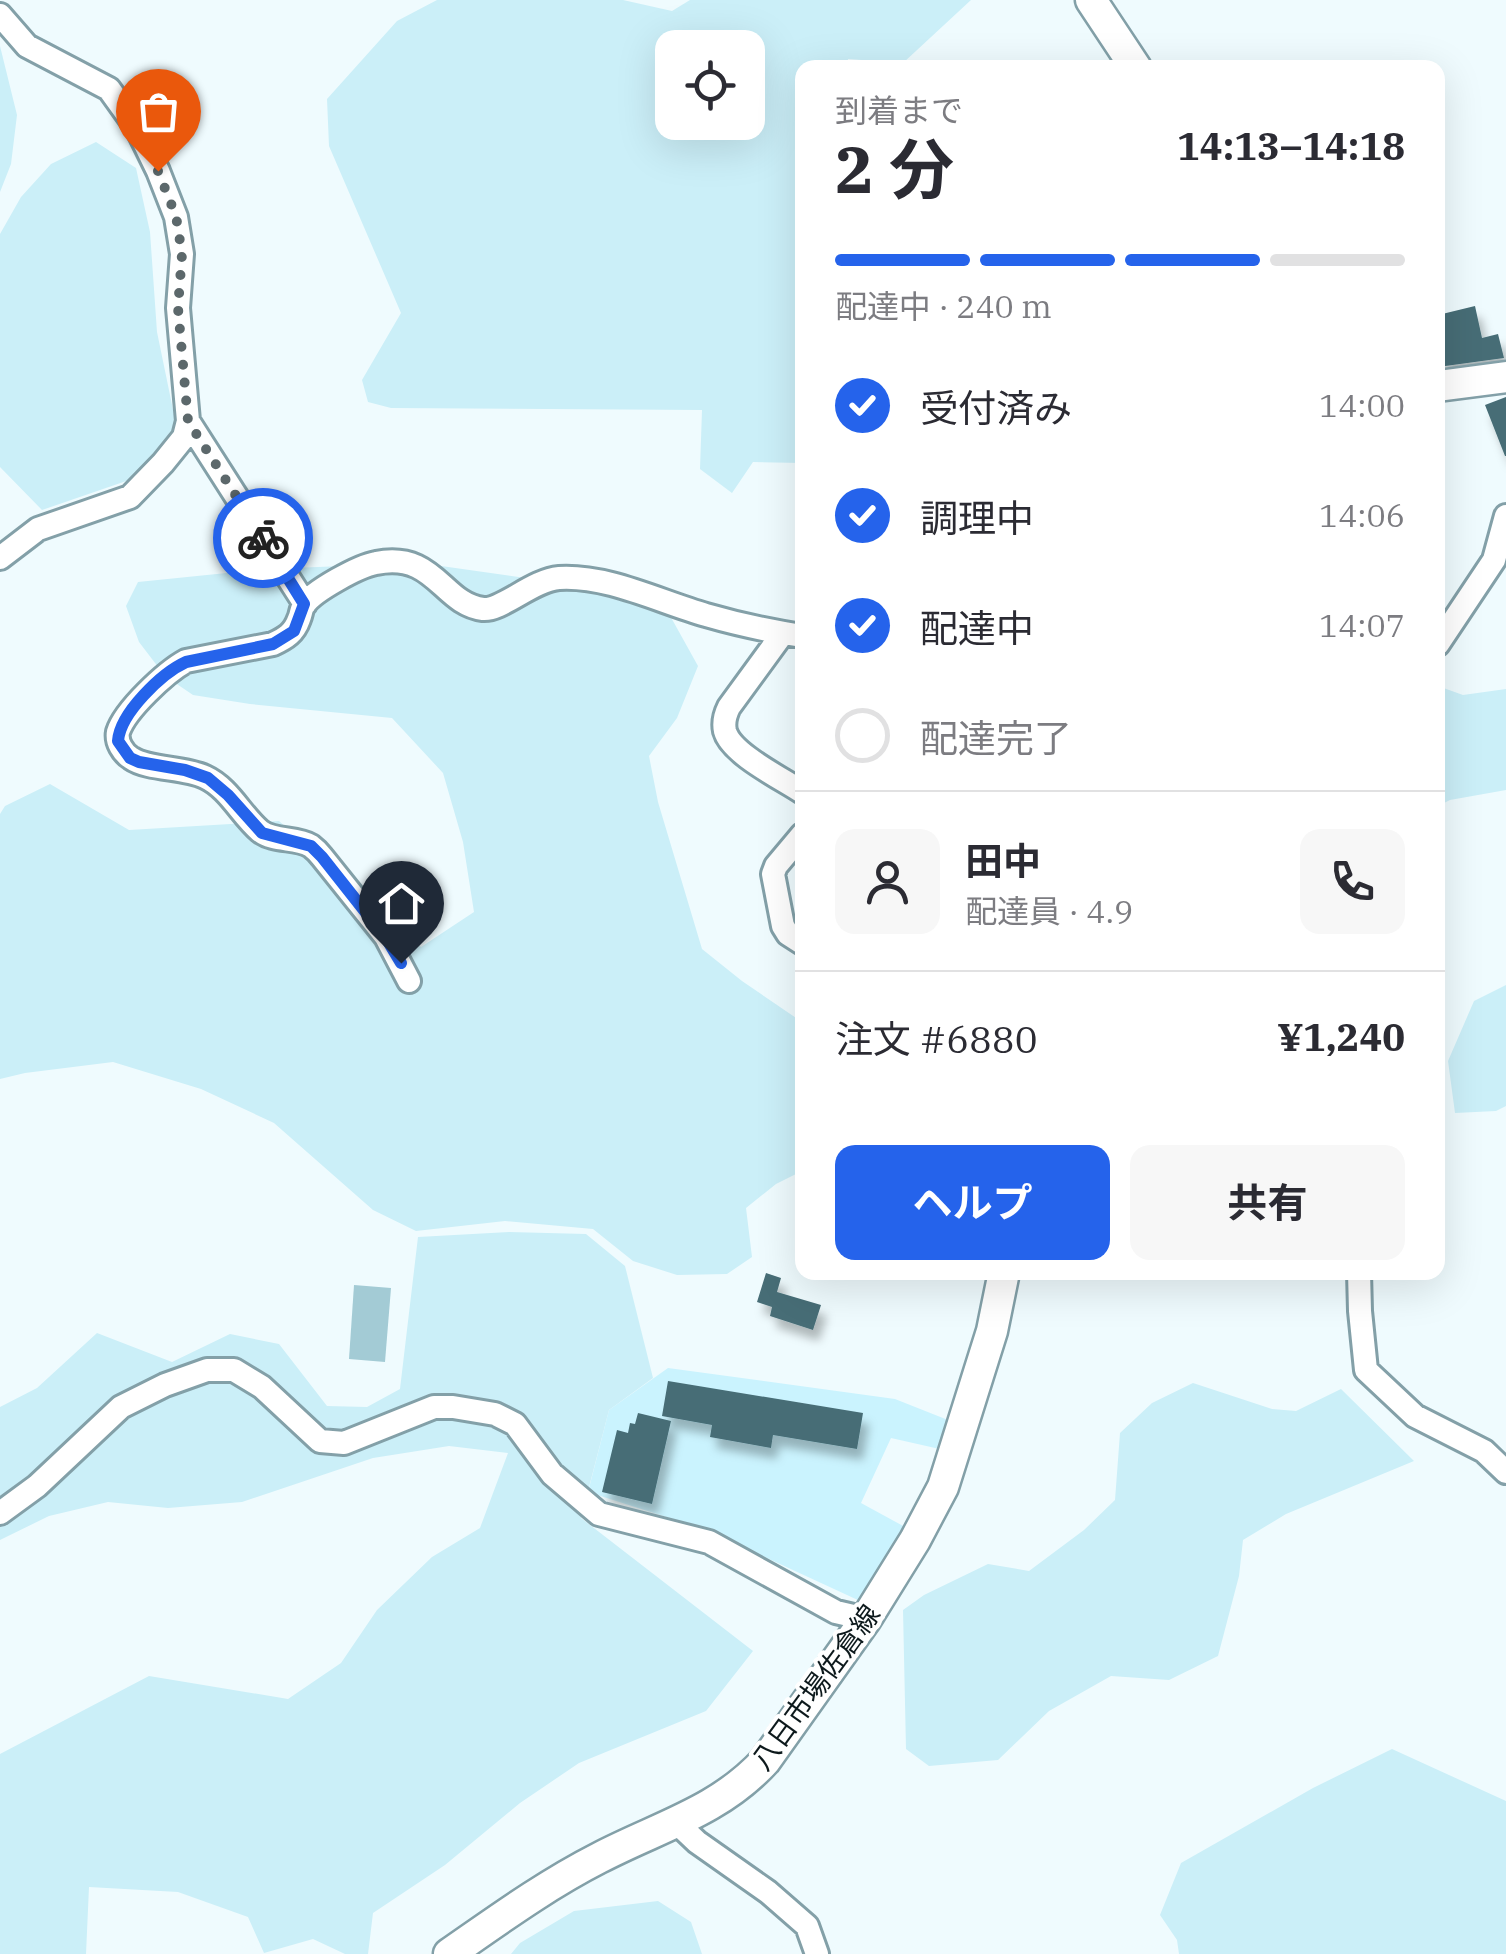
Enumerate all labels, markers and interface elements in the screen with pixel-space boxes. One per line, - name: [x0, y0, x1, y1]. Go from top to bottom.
- map controls: [655, 30, 765, 140]
- button: locate: [655, 30, 765, 140]
- pin: [116, 69, 201, 172]
- icon: bag: [131, 84, 186, 139]
- text: 到着まで: [835, 89, 963, 131]
- text: 14:13–14:18: [1177, 121, 1405, 170]
- text: 2 分: [835, 126, 954, 211]
- text: 配達中 · 240 m: [835, 285, 1052, 327]
- icon: check: [835, 378, 890, 433]
- text: 受付済み: [920, 383, 1072, 432]
- text: 14:00: [1319, 384, 1405, 426]
- courier: [213, 488, 313, 588]
- icon: check: [835, 488, 890, 543]
- text: 調理中: [920, 493, 1034, 542]
- text: 14:06: [1319, 494, 1405, 536]
- icon: bike: [236, 511, 291, 566]
- icon: check: [835, 598, 890, 653]
- text: 配達中: [920, 603, 1034, 652]
- text: 14:07: [1319, 604, 1405, 646]
- text: 配達完了: [920, 713, 1072, 762]
- button: person: [835, 829, 940, 934]
- button: phone: [1300, 829, 1405, 934]
- text: 田中: [965, 836, 1041, 885]
- pin: [359, 861, 444, 964]
- icon: home: [374, 876, 429, 931]
- text: 配達員 · 4.9: [965, 890, 1133, 932]
- text: ¥1,240: [1277, 1012, 1405, 1061]
- text: 注文 #6880: [835, 1014, 1037, 1063]
- button: ヘルプ: [835, 1145, 1110, 1260]
- button: 共有: [1130, 1145, 1405, 1260]
- street label: 八日市場佐倉線: [742, 1597, 888, 1777]

